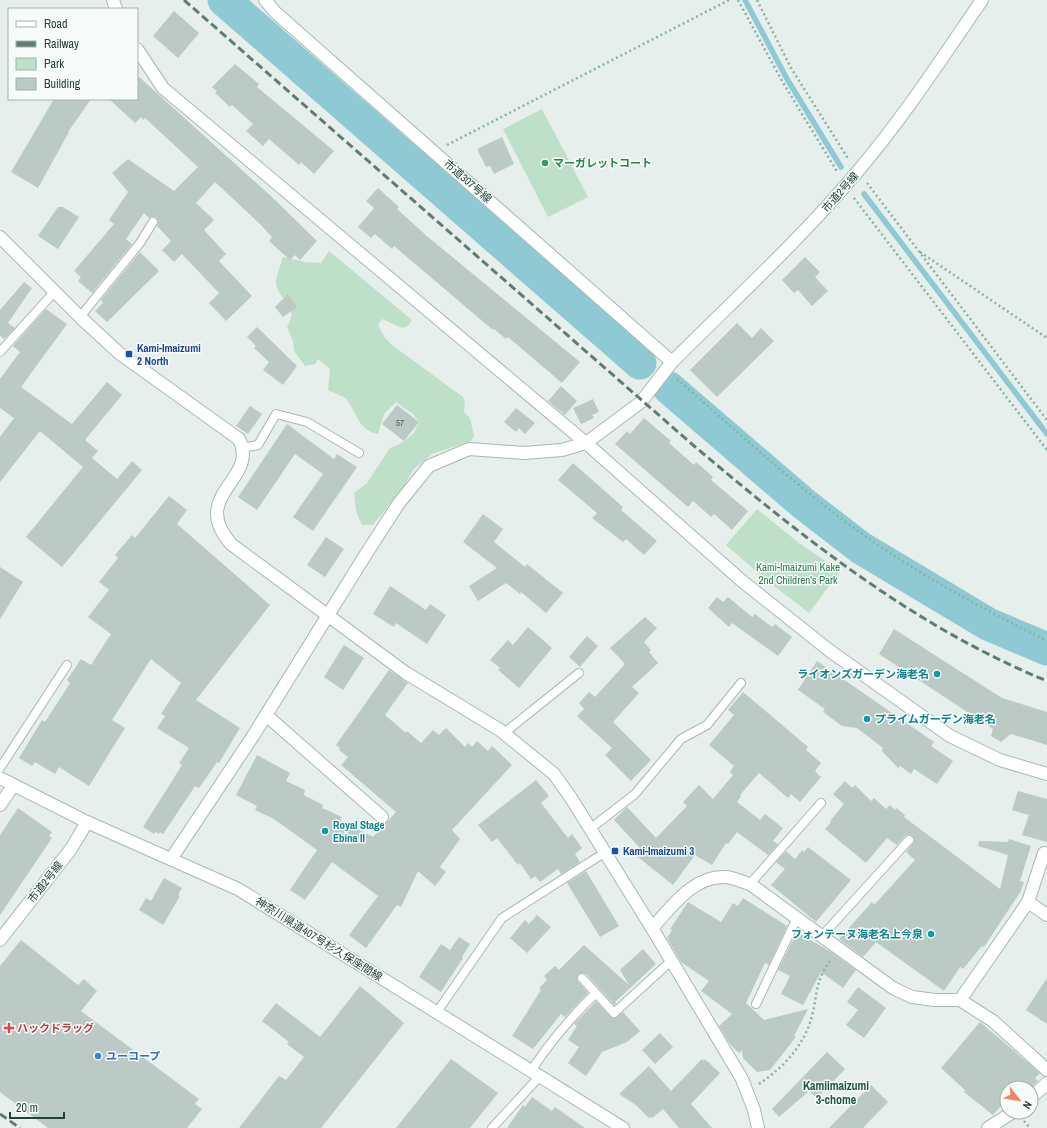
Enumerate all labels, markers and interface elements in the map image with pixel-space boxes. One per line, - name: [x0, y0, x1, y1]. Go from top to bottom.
- legend: [8, 8, 138, 100]
- text: Road: [44, 16, 68, 32]
- text: Railway: [44, 36, 79, 52]
- text: Park: [44, 56, 64, 72]
- text: Building: [44, 76, 81, 92]
- street label: 市道307号線: [441, 156, 495, 206]
- place label: マーガレットコート: [553, 156, 652, 170]
- marker: マーガレットコート: [540, 158, 550, 168]
- street label: 市道2号線: [819, 169, 861, 215]
- place label: Kami-Imaizumi 2 North: [137, 341, 201, 368]
- marker: Kami-Imaizumi 2 North: [124, 349, 134, 359]
- house number: 57: [396, 417, 404, 429]
- park label: Kami-Imaizumi Kake 2nd Children's Park: [756, 560, 840, 587]
- place label: ライオンズガーデン海老名: [797, 667, 929, 681]
- marker: ライオンズガーデン海老名: [932, 669, 942, 679]
- place label: プライムガーデン海老名: [875, 712, 996, 726]
- marker: プライムガーデン海老名: [862, 714, 872, 724]
- place label: Royal Stage Ebina II: [333, 818, 385, 845]
- marker: Royal Stage Ebina II: [320, 826, 330, 836]
- place label: Kami-Imaizumi 3: [623, 844, 694, 858]
- marker: Kami-Imaizumi 3: [610, 846, 620, 856]
- street label: 市道2号線: [24, 858, 66, 906]
- street label: 神奈川県道407号杉久保座間線: [253, 894, 385, 984]
- place label: フォンテーヌ海老名上今泉: [791, 927, 923, 941]
- marker: フォンテーヌ海老名上今泉: [926, 929, 936, 939]
- place label: ハックドラッグ: [17, 1021, 94, 1035]
- marker: ハックドラッグ: [4, 1023, 14, 1033]
- place label: ユーコープ: [106, 1049, 160, 1063]
- marker: ユーコープ: [93, 1051, 103, 1061]
- district label: Kamiimaizumi 3-chome: [803, 1078, 869, 1108]
- north arrow: [999, 1080, 1039, 1120]
- scale bar: [10, 1094, 64, 1120]
- text: N: [1020, 1099, 1035, 1112]
- text: 20 m: [16, 1100, 38, 1116]

